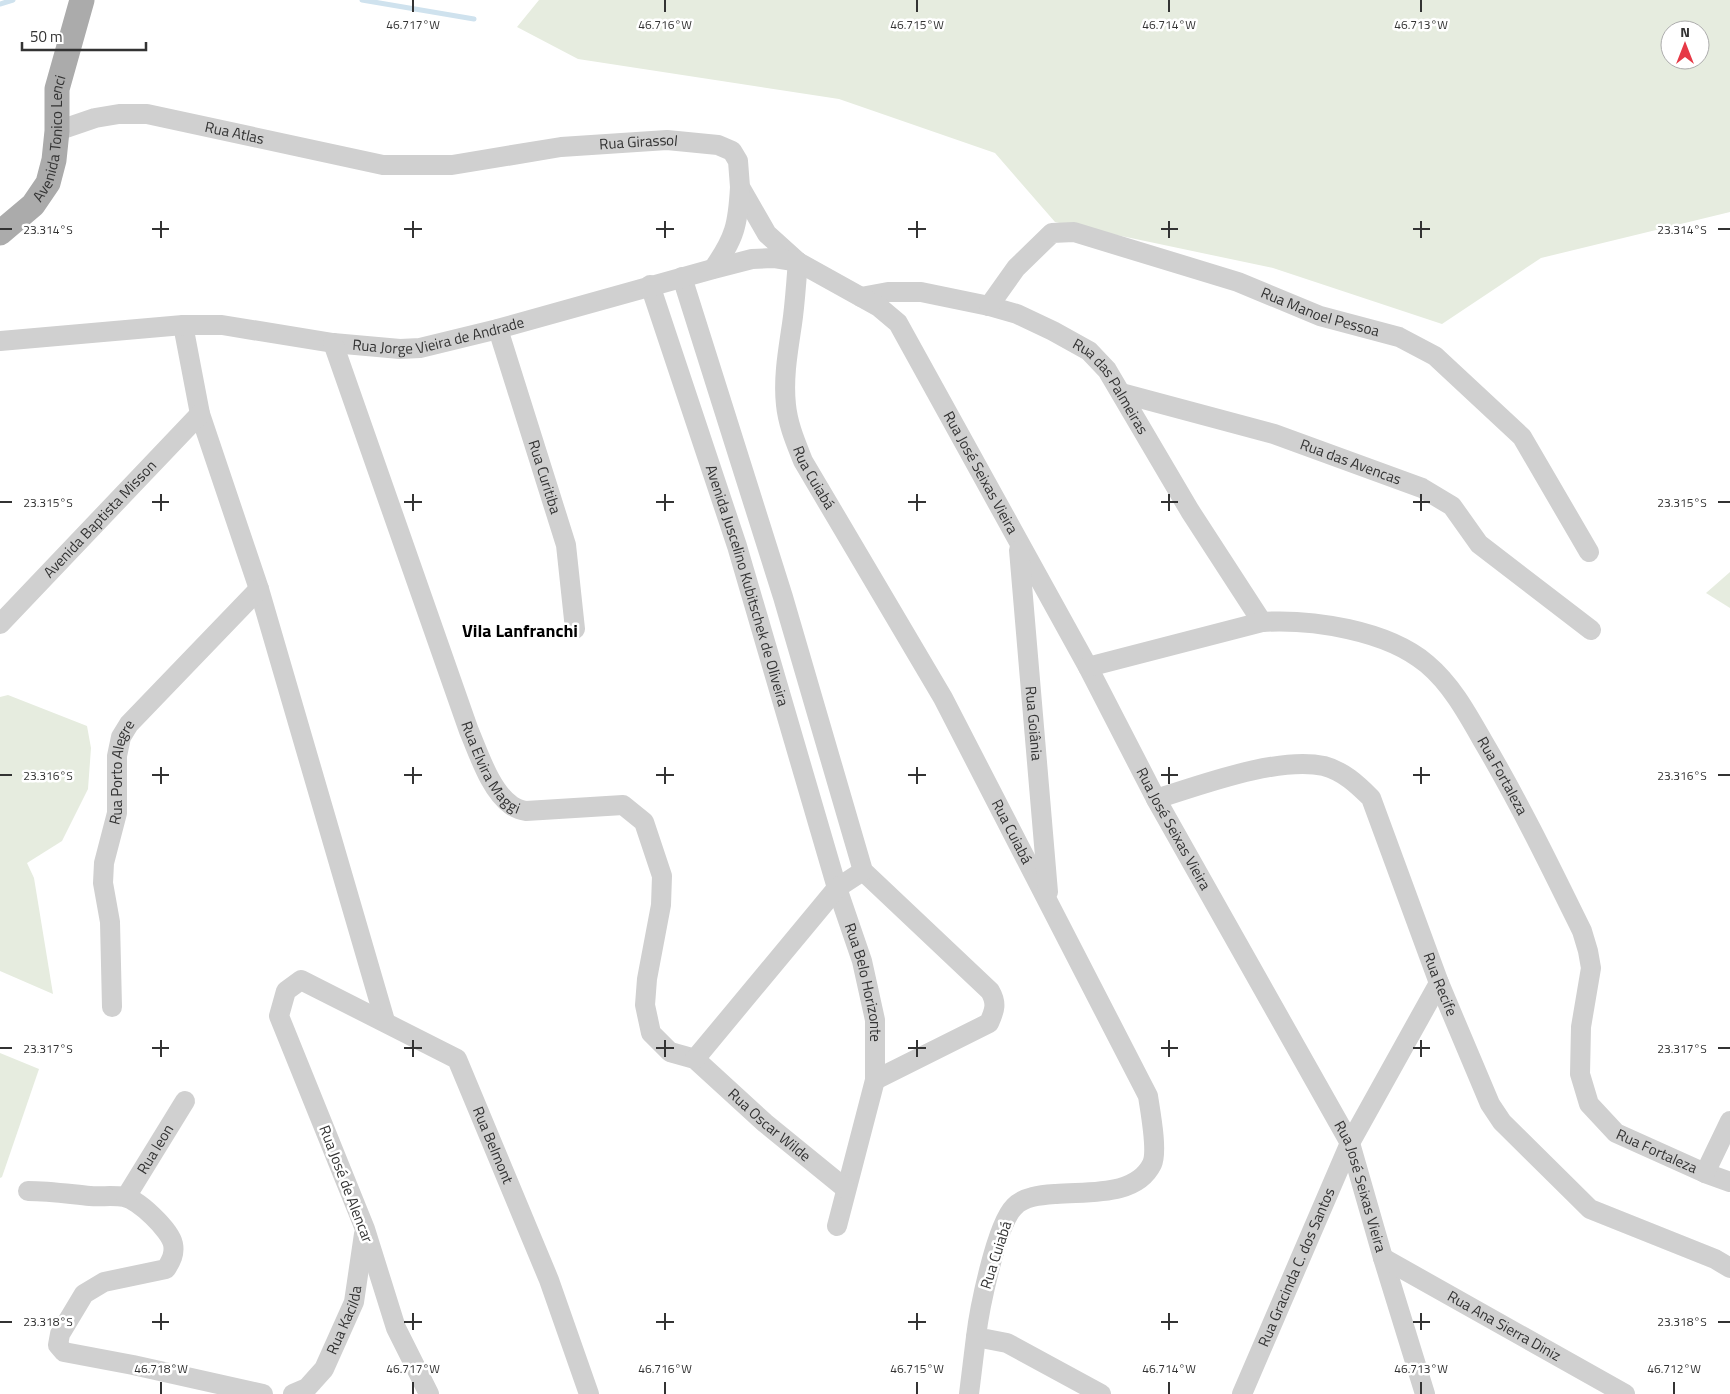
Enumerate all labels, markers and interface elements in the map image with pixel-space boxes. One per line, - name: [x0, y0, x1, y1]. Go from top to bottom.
- text: 46.717°W: [386, 15, 440, 34]
- text: 46.716°W: [638, 15, 692, 34]
- text: 46.715°W: [890, 15, 944, 34]
- text: 46.714°W: [1142, 15, 1196, 34]
- text: 46.713°W: [1394, 15, 1448, 34]
- scale bar: [22, 20, 146, 52]
- north arrow: [1660, 20, 1710, 70]
- text: N: [1680, 21, 1690, 42]
- text: 50 m: [30, 25, 63, 48]
- street label: Avenida Tonico Lenci: [26, 72, 71, 206]
- street label: Rua Atlas: [203, 115, 266, 150]
- street label: Rua Girassol: [598, 128, 679, 155]
- text: 23.314°S: [23, 220, 73, 239]
- text: 23.314°S: [1657, 220, 1707, 239]
- street label: Rua Manoel Pessoa: [1257, 281, 1383, 342]
- street label: Rua Jorge Vieira de Andrade: [351, 310, 527, 360]
- street label: Rua das Palmeiras: [1068, 332, 1154, 439]
- street label: Rua José Seixas Vieira: [938, 407, 1025, 538]
- street label: Rua das Avencas: [1297, 432, 1405, 491]
- street label: Rua Curitiba: [523, 437, 568, 517]
- street label: Rua Cuiabá: [787, 442, 841, 514]
- street label: Avenida Baptista Misson: [38, 454, 162, 583]
- street label: Avenida Juscelino Kubitschek de Oliveira: [700, 462, 795, 709]
- text: 23.315°S: [23, 493, 73, 512]
- text: 23.315°S: [1657, 493, 1707, 512]
- district label: Vila Lanfranchi: [462, 617, 578, 644]
- street label: Rua Goiânia: [1020, 685, 1049, 762]
- street label: Rua Porto Alegre: [102, 715, 140, 827]
- street label: Rua Elvira Maggi: [455, 718, 524, 819]
- street label: Rua Fortaleza: [1472, 732, 1534, 819]
- street label: Rua José Seixas Vieira: [1131, 763, 1217, 895]
- text: 23.316°S: [23, 766, 73, 785]
- text: 23.316°S: [1657, 766, 1707, 785]
- street label: Rua Cuiabá: [986, 795, 1039, 868]
- street label: Rua Belo Horizonte: [839, 920, 887, 1042]
- street label: Rua Recife: [1418, 949, 1464, 1020]
- text: 23.317°S: [23, 1039, 73, 1058]
- text: 23.317°S: [1657, 1039, 1707, 1058]
- street label: Rua Oscar Wilde: [723, 1083, 816, 1167]
- street label: Rua Belmont: [467, 1103, 520, 1188]
- street label: Rua José Seixas Vieira: [1329, 1116, 1393, 1255]
- street label: Rua leon: [131, 1120, 179, 1178]
- street label: Rua José de Alencar: [313, 1122, 379, 1246]
- street label: Rua Fortaleza: [1613, 1123, 1702, 1179]
- street label: Rua Gracinda C. dos Santos: [1252, 1184, 1341, 1350]
- street label: Rua Cuiabá: [974, 1217, 1017, 1292]
- street label: Rua Kacilda: [320, 1284, 367, 1358]
- street label: Rua Ana Sierra Diniz: [1443, 1284, 1566, 1367]
- text: 23.318°S: [23, 1312, 73, 1331]
- text: 23.318°S: [1657, 1312, 1707, 1331]
- text: 46.718°W: [134, 1359, 188, 1378]
- text: 46.717°W: [386, 1359, 440, 1378]
- text: 46.716°W: [638, 1359, 692, 1378]
- text: 46.715°W: [890, 1359, 944, 1378]
- text: 46.714°W: [1142, 1359, 1196, 1378]
- text: 46.713°W: [1394, 1359, 1448, 1378]
- text: 46.712°W: [1647, 1359, 1701, 1378]

